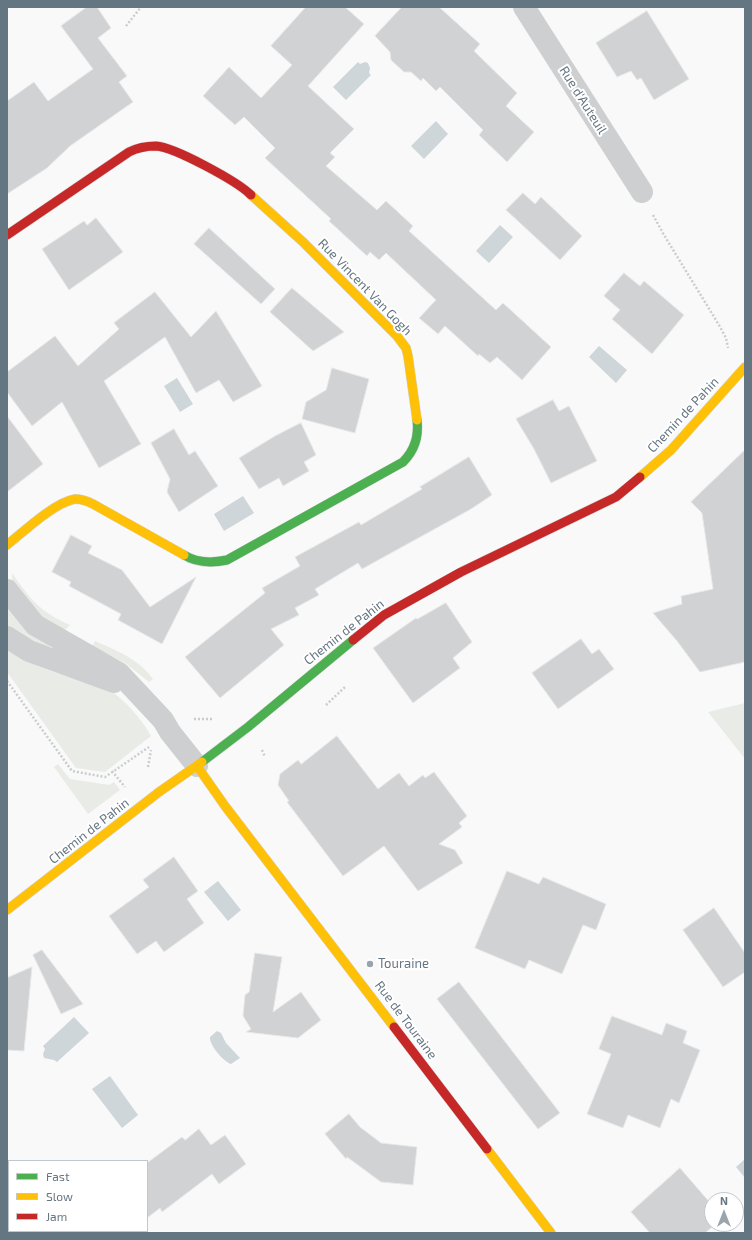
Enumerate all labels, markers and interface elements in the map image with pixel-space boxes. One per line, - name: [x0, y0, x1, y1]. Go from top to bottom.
- street label: Rue d'Auteuil: [556, 63, 610, 137]
- street label: Rue Vincent Van Gogh: [315, 235, 415, 339]
- street label: Chemin de Pahin: [644, 374, 722, 456]
- street label: Chemin de Pahin: [301, 596, 387, 668]
- street label: Chemin de Pahin: [46, 795, 132, 867]
- place label: Touraine: [378, 956, 429, 972]
- marker: Touraine: [365, 959, 375, 969]
- street label: Rue de Touraine: [372, 978, 440, 1062]
- legend: [8, 1160, 148, 1232]
- text: Fast: [46, 1169, 69, 1183]
- text: Slow: [46, 1189, 73, 1203]
- north arrow: [704, 1192, 744, 1232]
- text: N: [720, 1194, 728, 1207]
- text: Jam: [46, 1209, 67, 1223]

